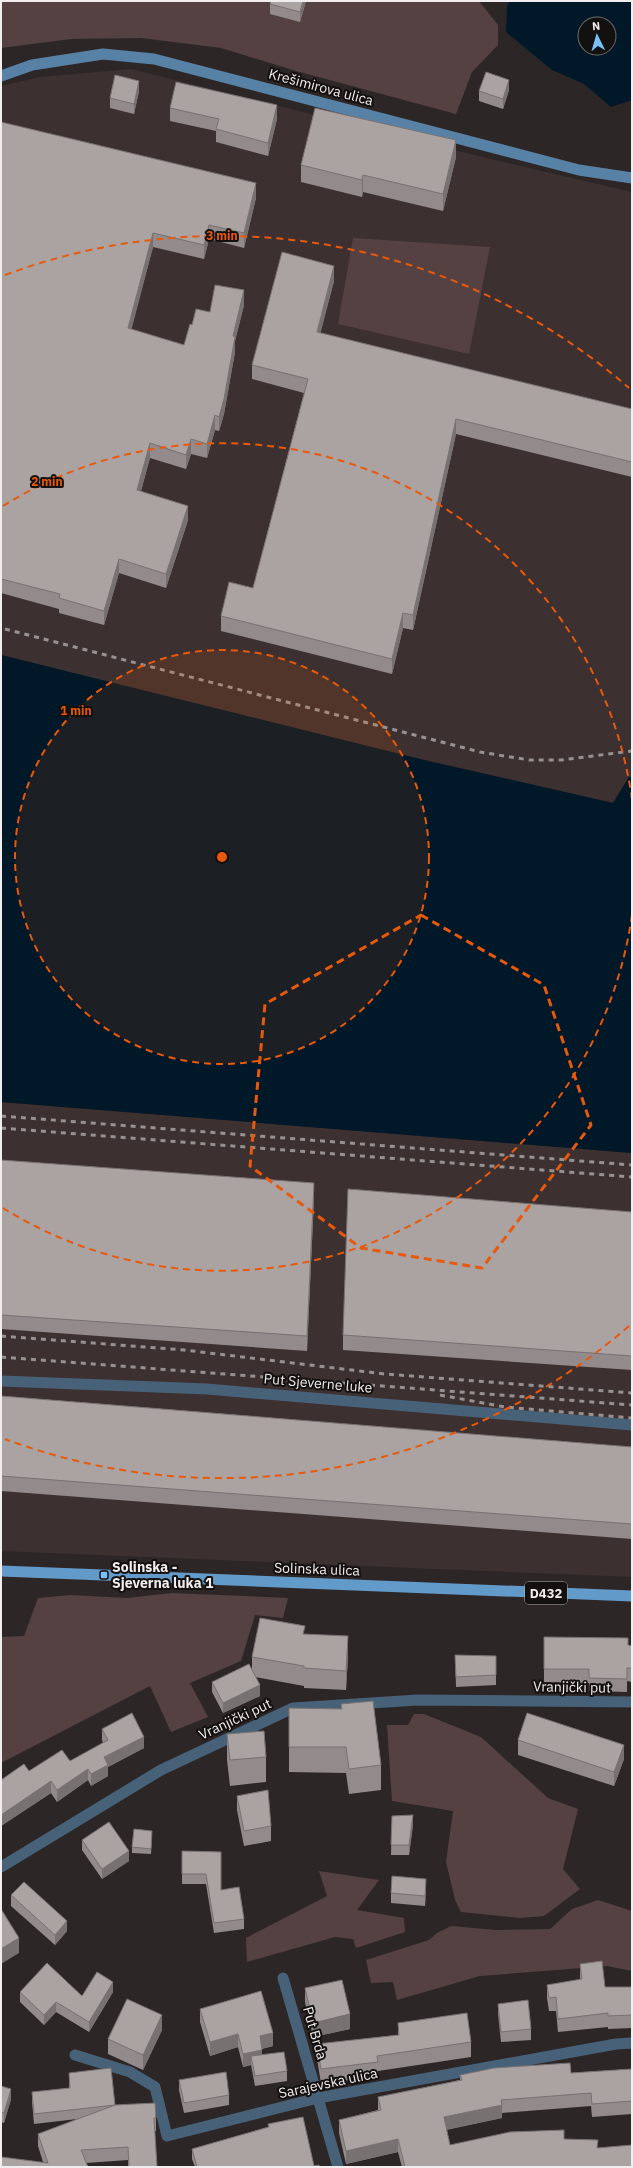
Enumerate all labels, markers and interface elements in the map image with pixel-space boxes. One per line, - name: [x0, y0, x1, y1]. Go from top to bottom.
- north arrow: [577, 16, 617, 56]
- text: N: [592, 19, 601, 33]
- street label: Krešimirova ulica: [267, 64, 376, 110]
- text: 3 min: [206, 228, 238, 243]
- text: 2 min: [31, 474, 63, 489]
- text: 1 min: [60, 703, 92, 718]
- centre of rings: [215, 850, 229, 864]
- street label: Put Sjeverne luke: [263, 1369, 373, 1397]
- place label: Solinska - Sjeverna luka 1: [112, 1558, 214, 1592]
- street label: Solinska ulica: [274, 1559, 361, 1580]
- marker: Solinska - Sjeverna luka 1: [99, 1570, 109, 1580]
- road number: D432: [525, 1582, 567, 1604]
- street label: Vranjički put: [533, 1677, 611, 1697]
- street label: Vranjički put: [196, 1694, 274, 1744]
- street label: Put Brda: [299, 2004, 331, 2062]
- street label: Sarajevska ulica: [277, 2064, 380, 2102]

